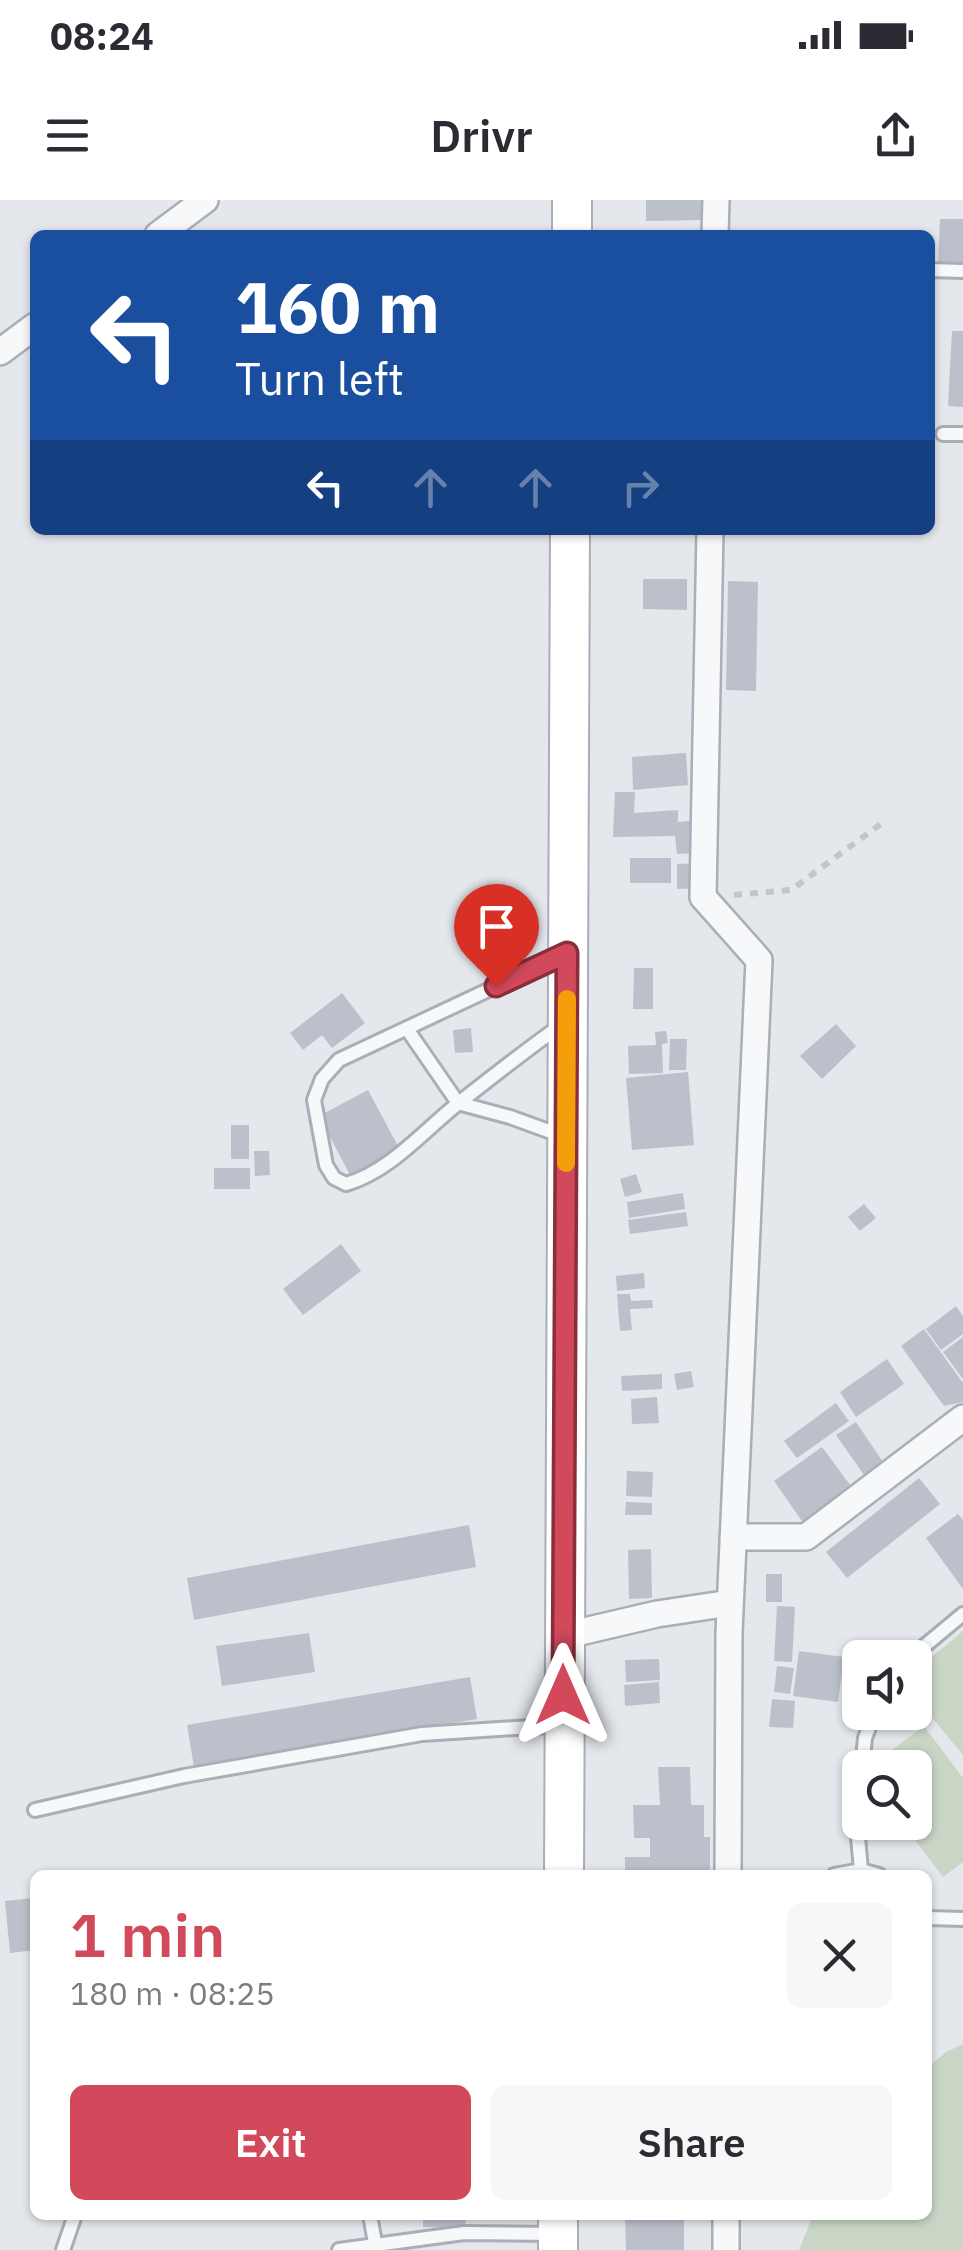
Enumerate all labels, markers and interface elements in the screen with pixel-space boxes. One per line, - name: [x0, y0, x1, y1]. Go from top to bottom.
- text: 08:24: [50, 11, 154, 60]
- text: Drivr: [430, 106, 533, 164]
- icon: menu: [40, 108, 95, 163]
- icon: share: [868, 108, 923, 163]
- text: 160 m: [235, 261, 440, 352]
- icon: left: [70, 270, 200, 400]
- text: Turn left: [235, 349, 404, 407]
- icon: left: [298, 460, 353, 515]
- icon: ahead: [403, 460, 458, 515]
- icon: ahead: [508, 460, 563, 515]
- icon: right: [613, 460, 668, 515]
- pin: [454, 884, 539, 987]
- icon: arrive: [469, 899, 524, 954]
- map controls: [842, 1640, 932, 1840]
- button: sound: [842, 1640, 932, 1730]
- position arrow: [511, 1643, 615, 1747]
- button: search: [842, 1750, 932, 1840]
- text: 1 min: [70, 1895, 225, 1974]
- button: close: [787, 1903, 892, 2008]
- text: 180 m · 08:25: [70, 1972, 275, 2014]
- button: Exit: [70, 2085, 471, 2200]
- button: Share: [491, 2085, 892, 2200]

